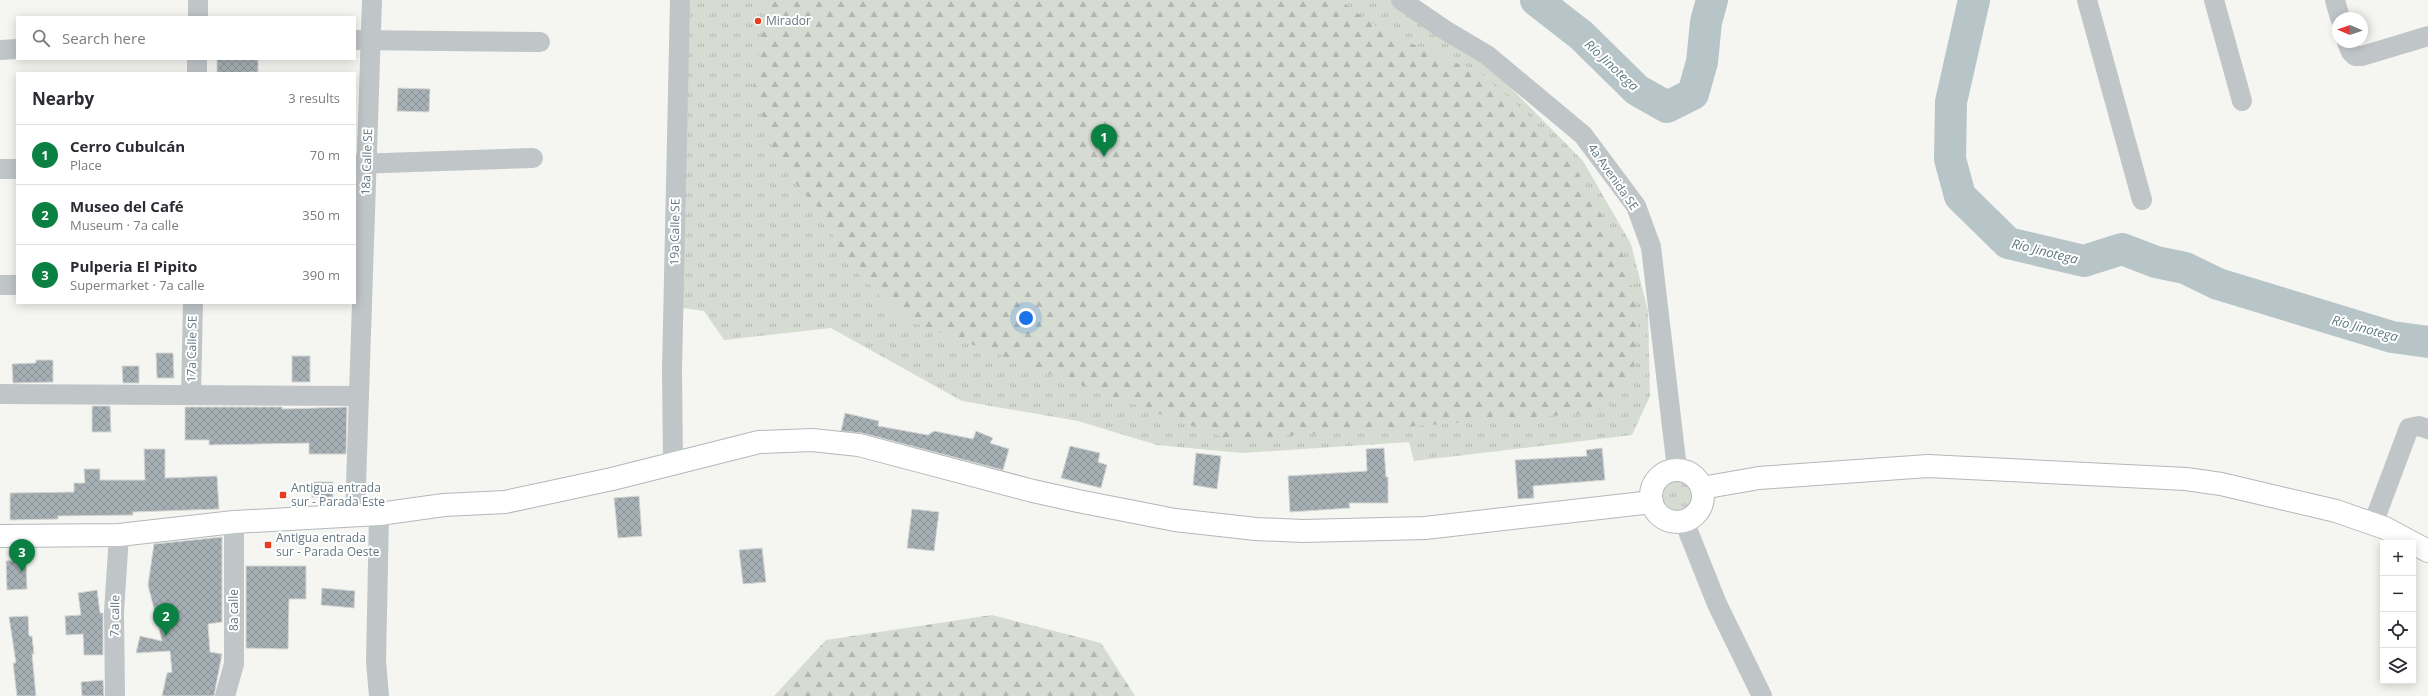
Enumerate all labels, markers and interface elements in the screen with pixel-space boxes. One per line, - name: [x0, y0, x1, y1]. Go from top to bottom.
- place label: Mirador: [766, 12, 811, 29]
- north arrow: [2332, 12, 2368, 48]
- search box: [16, 16, 356, 60]
- marker: Mirador: [753, 16, 763, 26]
- icon: search: [30, 27, 52, 49]
- text: Search here: [62, 28, 146, 48]
- water label: Río Jinotega: [1581, 35, 1643, 95]
- text: Nearby: [32, 87, 94, 110]
- text: 3 results: [288, 89, 340, 107]
- pin: 1: [1091, 124, 1117, 157]
- street label: 18a Calle SE: [357, 128, 376, 196]
- text: Cerro Cubulcán: [70, 136, 185, 156]
- street label: 4a Avenida SE: [1584, 140, 1643, 213]
- text: 1: [41, 146, 49, 164]
- text: 70 m: [310, 146, 340, 164]
- text: Place: [70, 156, 102, 174]
- text: Museo del Café: [70, 196, 184, 216]
- street label: 19a Calle SE: [665, 198, 684, 266]
- text: 2: [41, 206, 49, 224]
- text: 350 m: [302, 206, 340, 224]
- text: Museum · 7a calle: [70, 216, 179, 234]
- water label: Río Jinotega: [2010, 234, 2081, 268]
- text: Pulperia El Pipito: [70, 256, 197, 276]
- text: 3: [41, 266, 49, 284]
- text: 390 m: [302, 266, 340, 284]
- text: Supermarket · 7a calle: [70, 276, 205, 294]
- your location: [1016, 308, 1036, 328]
- water label: Río Jinotega: [2330, 311, 2401, 346]
- street label: 17a Calle SE: [182, 315, 201, 383]
- place label: Antigua entrada sur - Parada Este: [291, 479, 385, 510]
- marker: Antigua entrada sur - Parada Este: [278, 490, 288, 500]
- place label: Antigua entrada sur - Parada Oeste: [276, 529, 380, 560]
- pin: 3: [9, 539, 35, 572]
- marker: Antigua entrada sur - Parada Oeste: [263, 540, 273, 550]
- map controls: [2380, 540, 2416, 684]
- button: +: [2380, 540, 2416, 576]
- button: −: [2380, 576, 2416, 612]
- street label: 8a calle: [225, 589, 242, 631]
- street label: 7a calle: [106, 595, 123, 637]
- pin: 2: [153, 603, 179, 636]
- button: locate: [2380, 612, 2416, 648]
- button: layers: [2380, 648, 2416, 684]

